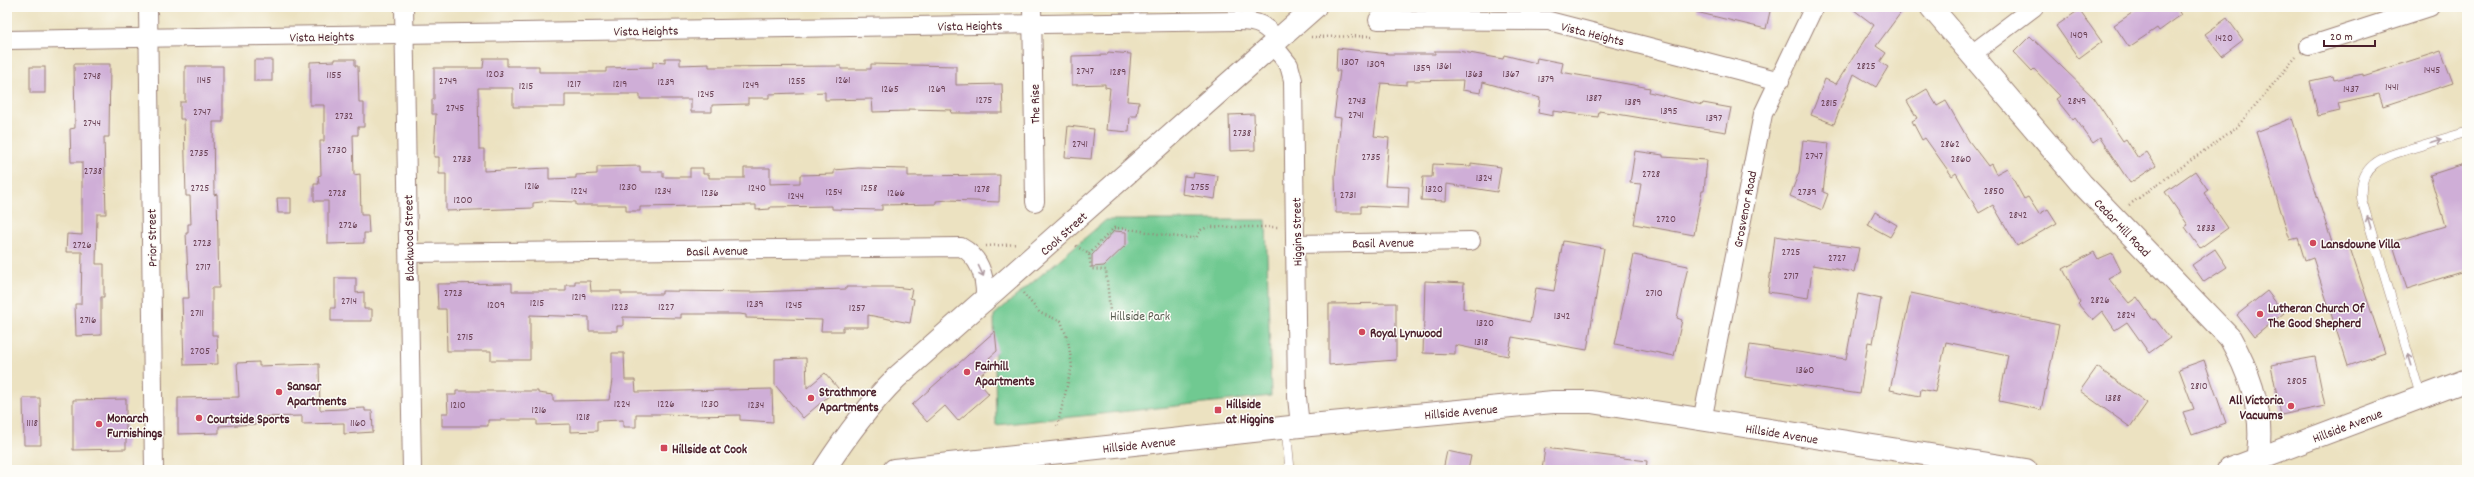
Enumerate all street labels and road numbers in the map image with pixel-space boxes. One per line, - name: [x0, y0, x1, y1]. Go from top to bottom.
- street label: Vista Heights: [938, 17, 1003, 38]
- street label: Vista Heights: [1559, 18, 1626, 52]
- street label: Vista Heights: [614, 22, 679, 43]
- street label: Vista Heights: [290, 28, 355, 49]
- street label: The Rise: [1027, 84, 1046, 124]
- street label: Grosvenor Road: [1730, 170, 1763, 249]
- street label: Blackwood Street: [400, 194, 421, 281]
- street label: Cedar Hill Road: [2088, 195, 2154, 262]
- street label: Higgins Street: [1288, 197, 1309, 267]
- street label: Prior Street: [143, 208, 164, 267]
- street label: Cook Street: [1037, 208, 1093, 261]
- street label: Basil Avenue: [1352, 234, 1414, 255]
- street label: Basil Avenue: [686, 242, 748, 263]
- street label: Hillside Avenue: [1424, 401, 1499, 426]
- street label: Hillside Avenue: [2310, 405, 2386, 449]
- street label: Hillside Avenue: [1744, 420, 1820, 451]
- street label: Hillside Avenue: [1102, 433, 1177, 460]

